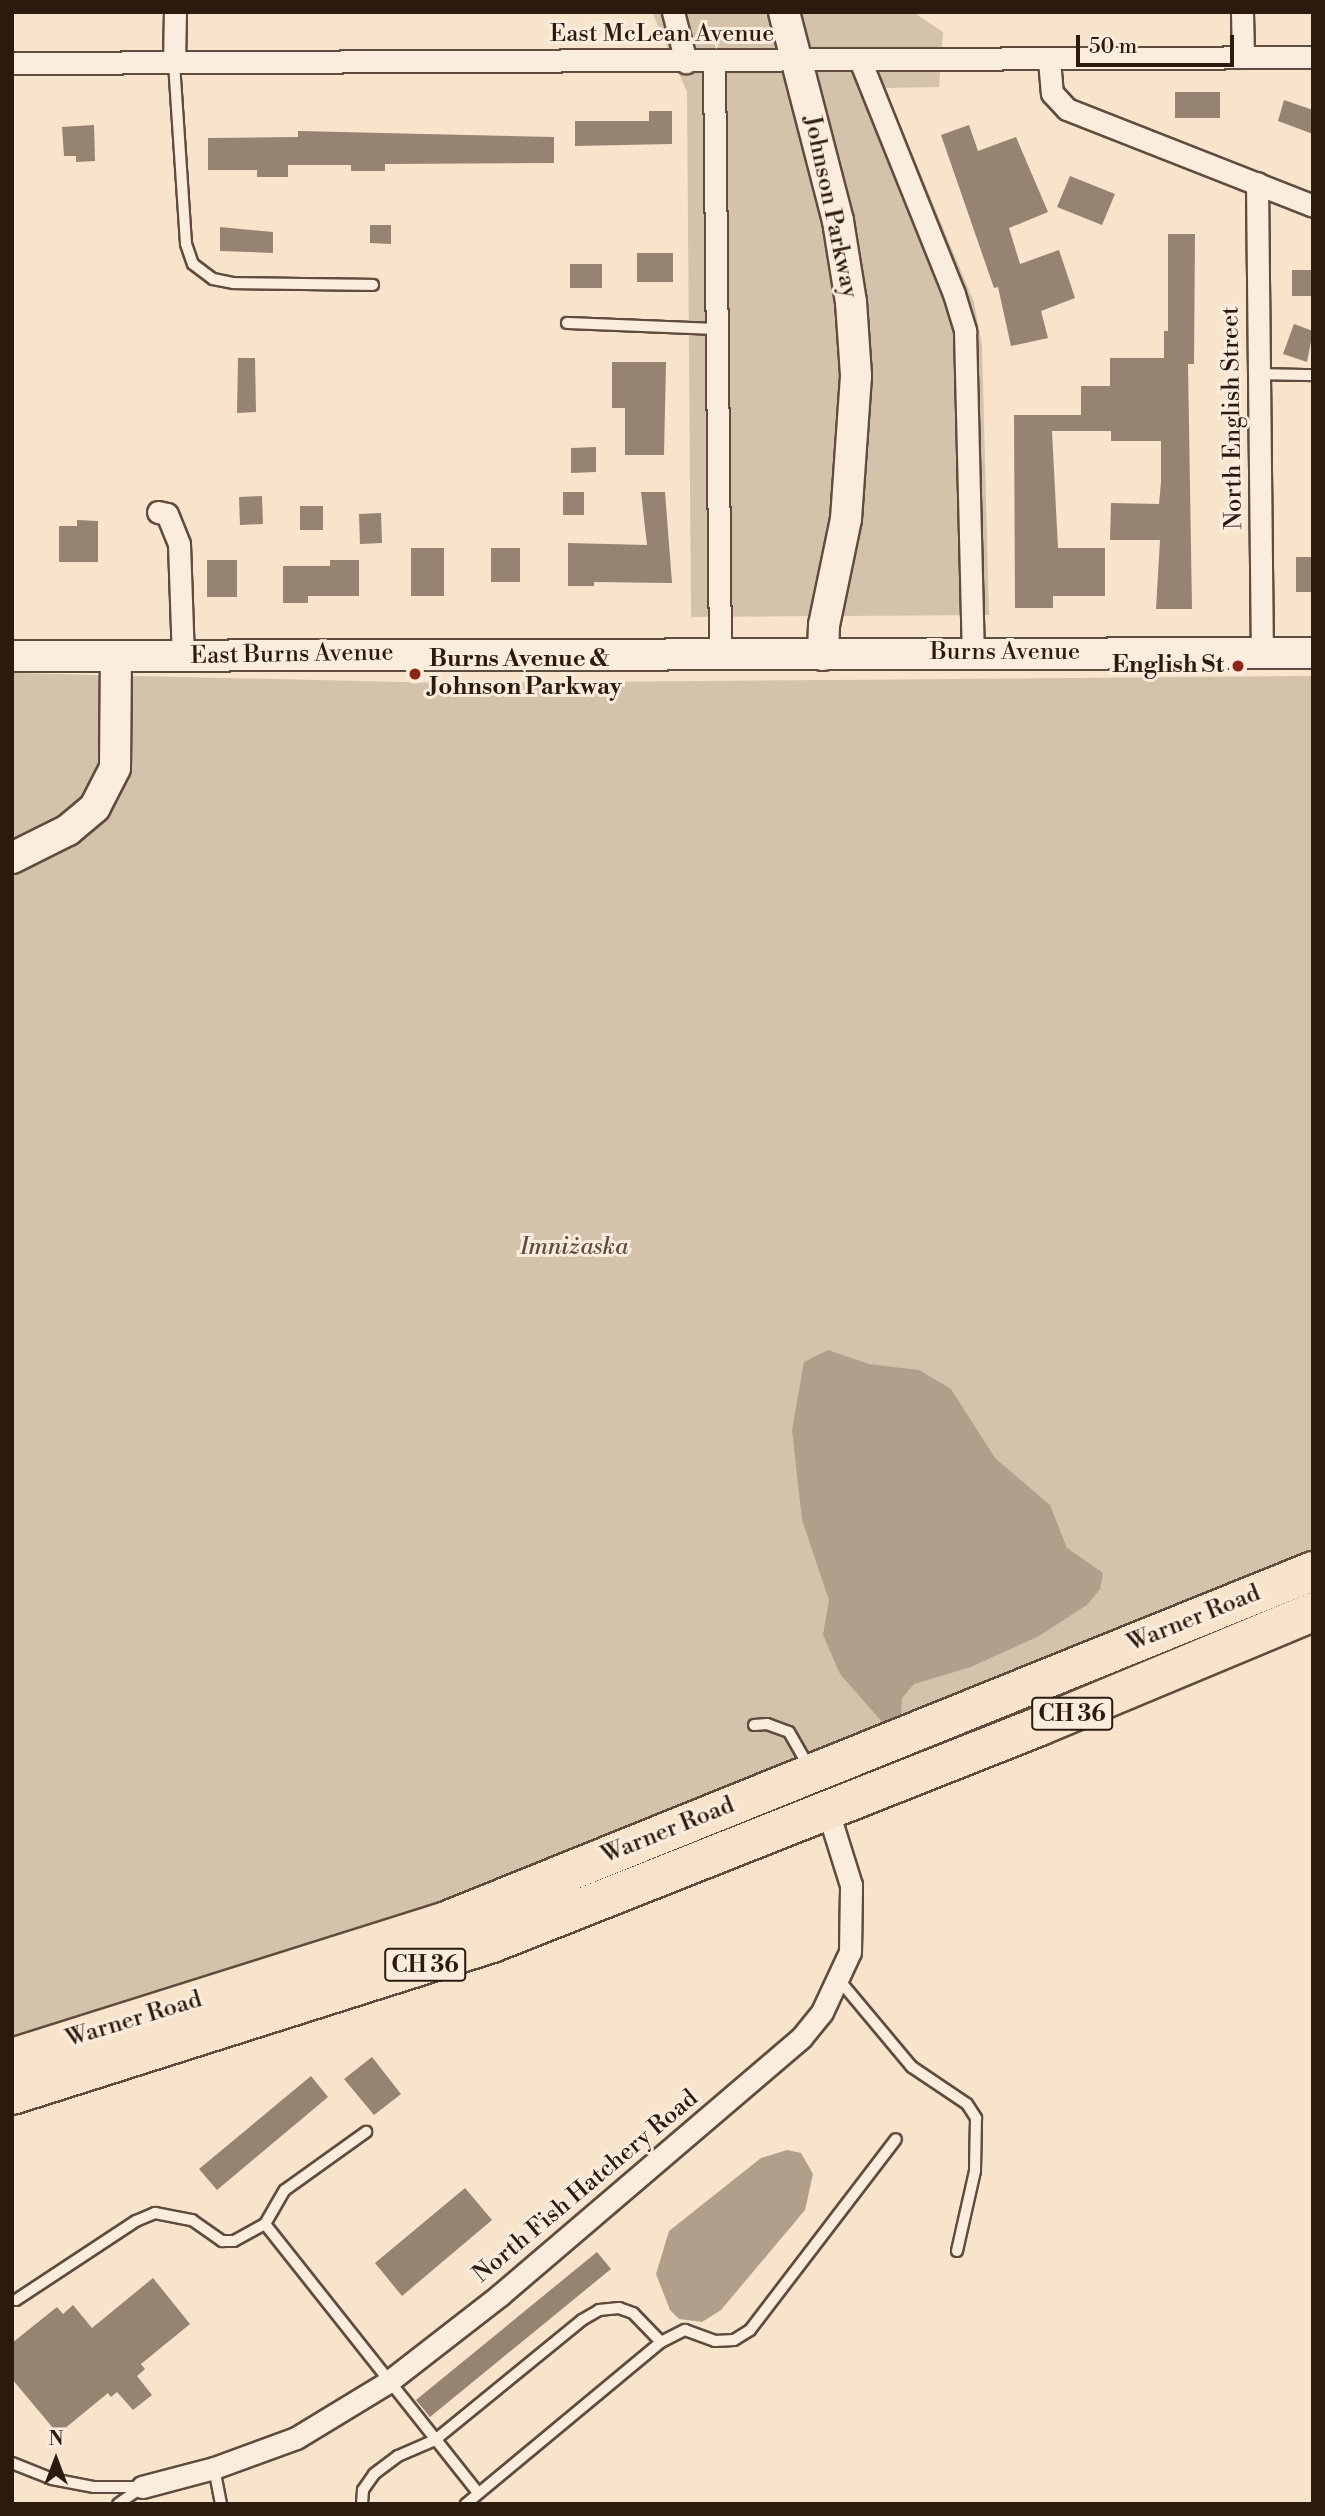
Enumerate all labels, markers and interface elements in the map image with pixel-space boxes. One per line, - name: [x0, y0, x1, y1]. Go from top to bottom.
- street label: East McLean Avenue: [550, 21, 774, 49]
- scale bar: [1080, 21, 1238, 65]
- text: 50 m: [1089, 34, 1137, 60]
- street label: Johnson Parkway: [797, 113, 863, 301]
- street label: North English Street: [1217, 306, 1249, 530]
- street label: East Burns Avenue: [190, 639, 394, 671]
- street label: Burns Avenue: [930, 639, 1080, 667]
- place label: Burns Avenue & Johnson Parkway: [429, 646, 622, 702]
- place label: English St: [1112, 652, 1224, 680]
- marker: English St: [1230, 658, 1246, 674]
- marker: Burns Avenue & Johnson Parkway: [407, 666, 423, 682]
- park label: Imniżaska: [520, 1234, 628, 1262]
- street label: Warner Road: [1123, 1579, 1265, 1659]
- road number: CH 36: [1030, 1694, 1114, 1734]
- street label: Warner Road: [597, 1791, 739, 1871]
- road number: CH 36: [383, 1946, 467, 1984]
- street label: Warner Road: [63, 1986, 205, 2054]
- street label: North Fish Hatchery Road: [468, 2084, 704, 2290]
- north arrow: [21, 2425, 91, 2495]
- text: N: [48, 2427, 64, 2451]

